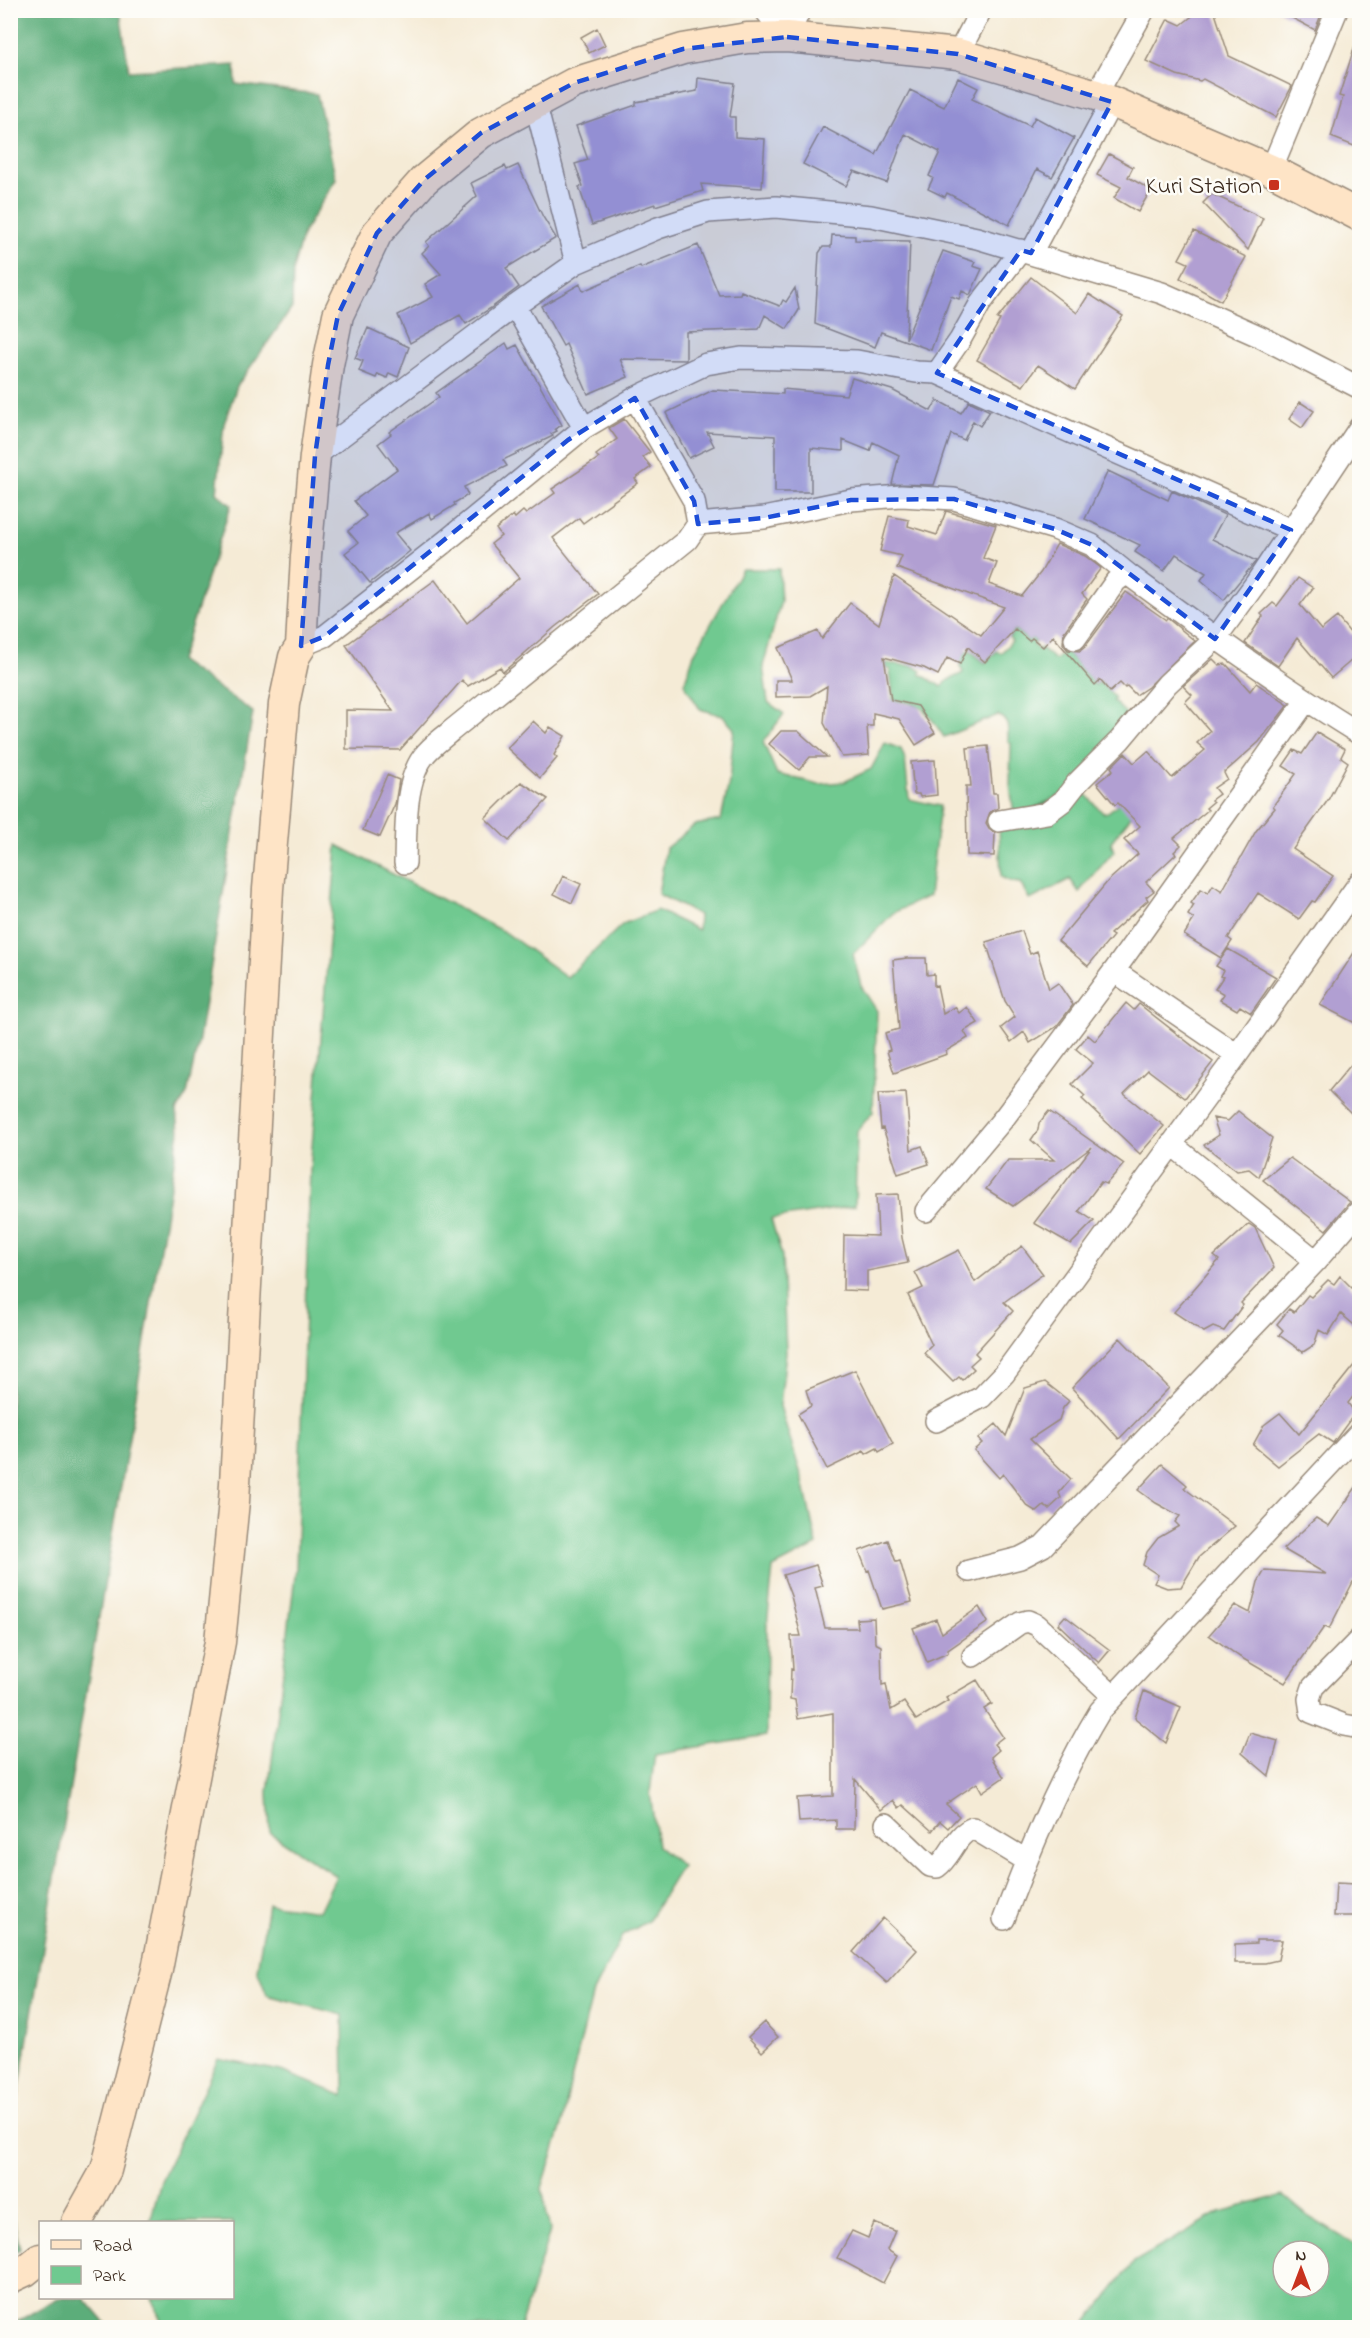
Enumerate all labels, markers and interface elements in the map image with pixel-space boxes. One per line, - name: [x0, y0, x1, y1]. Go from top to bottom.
- place label: Kuri Station: [1146, 170, 1262, 205]
- marker: Kuri Station: [1267, 178, 1281, 192]
- legend: [39, 2221, 234, 2299]
- text: Road: [93, 2234, 132, 2260]
- north arrow: [1271, 2239, 1331, 2299]
- text: N: [1296, 2244, 1307, 2268]
- text: Park: [93, 2264, 126, 2290]

